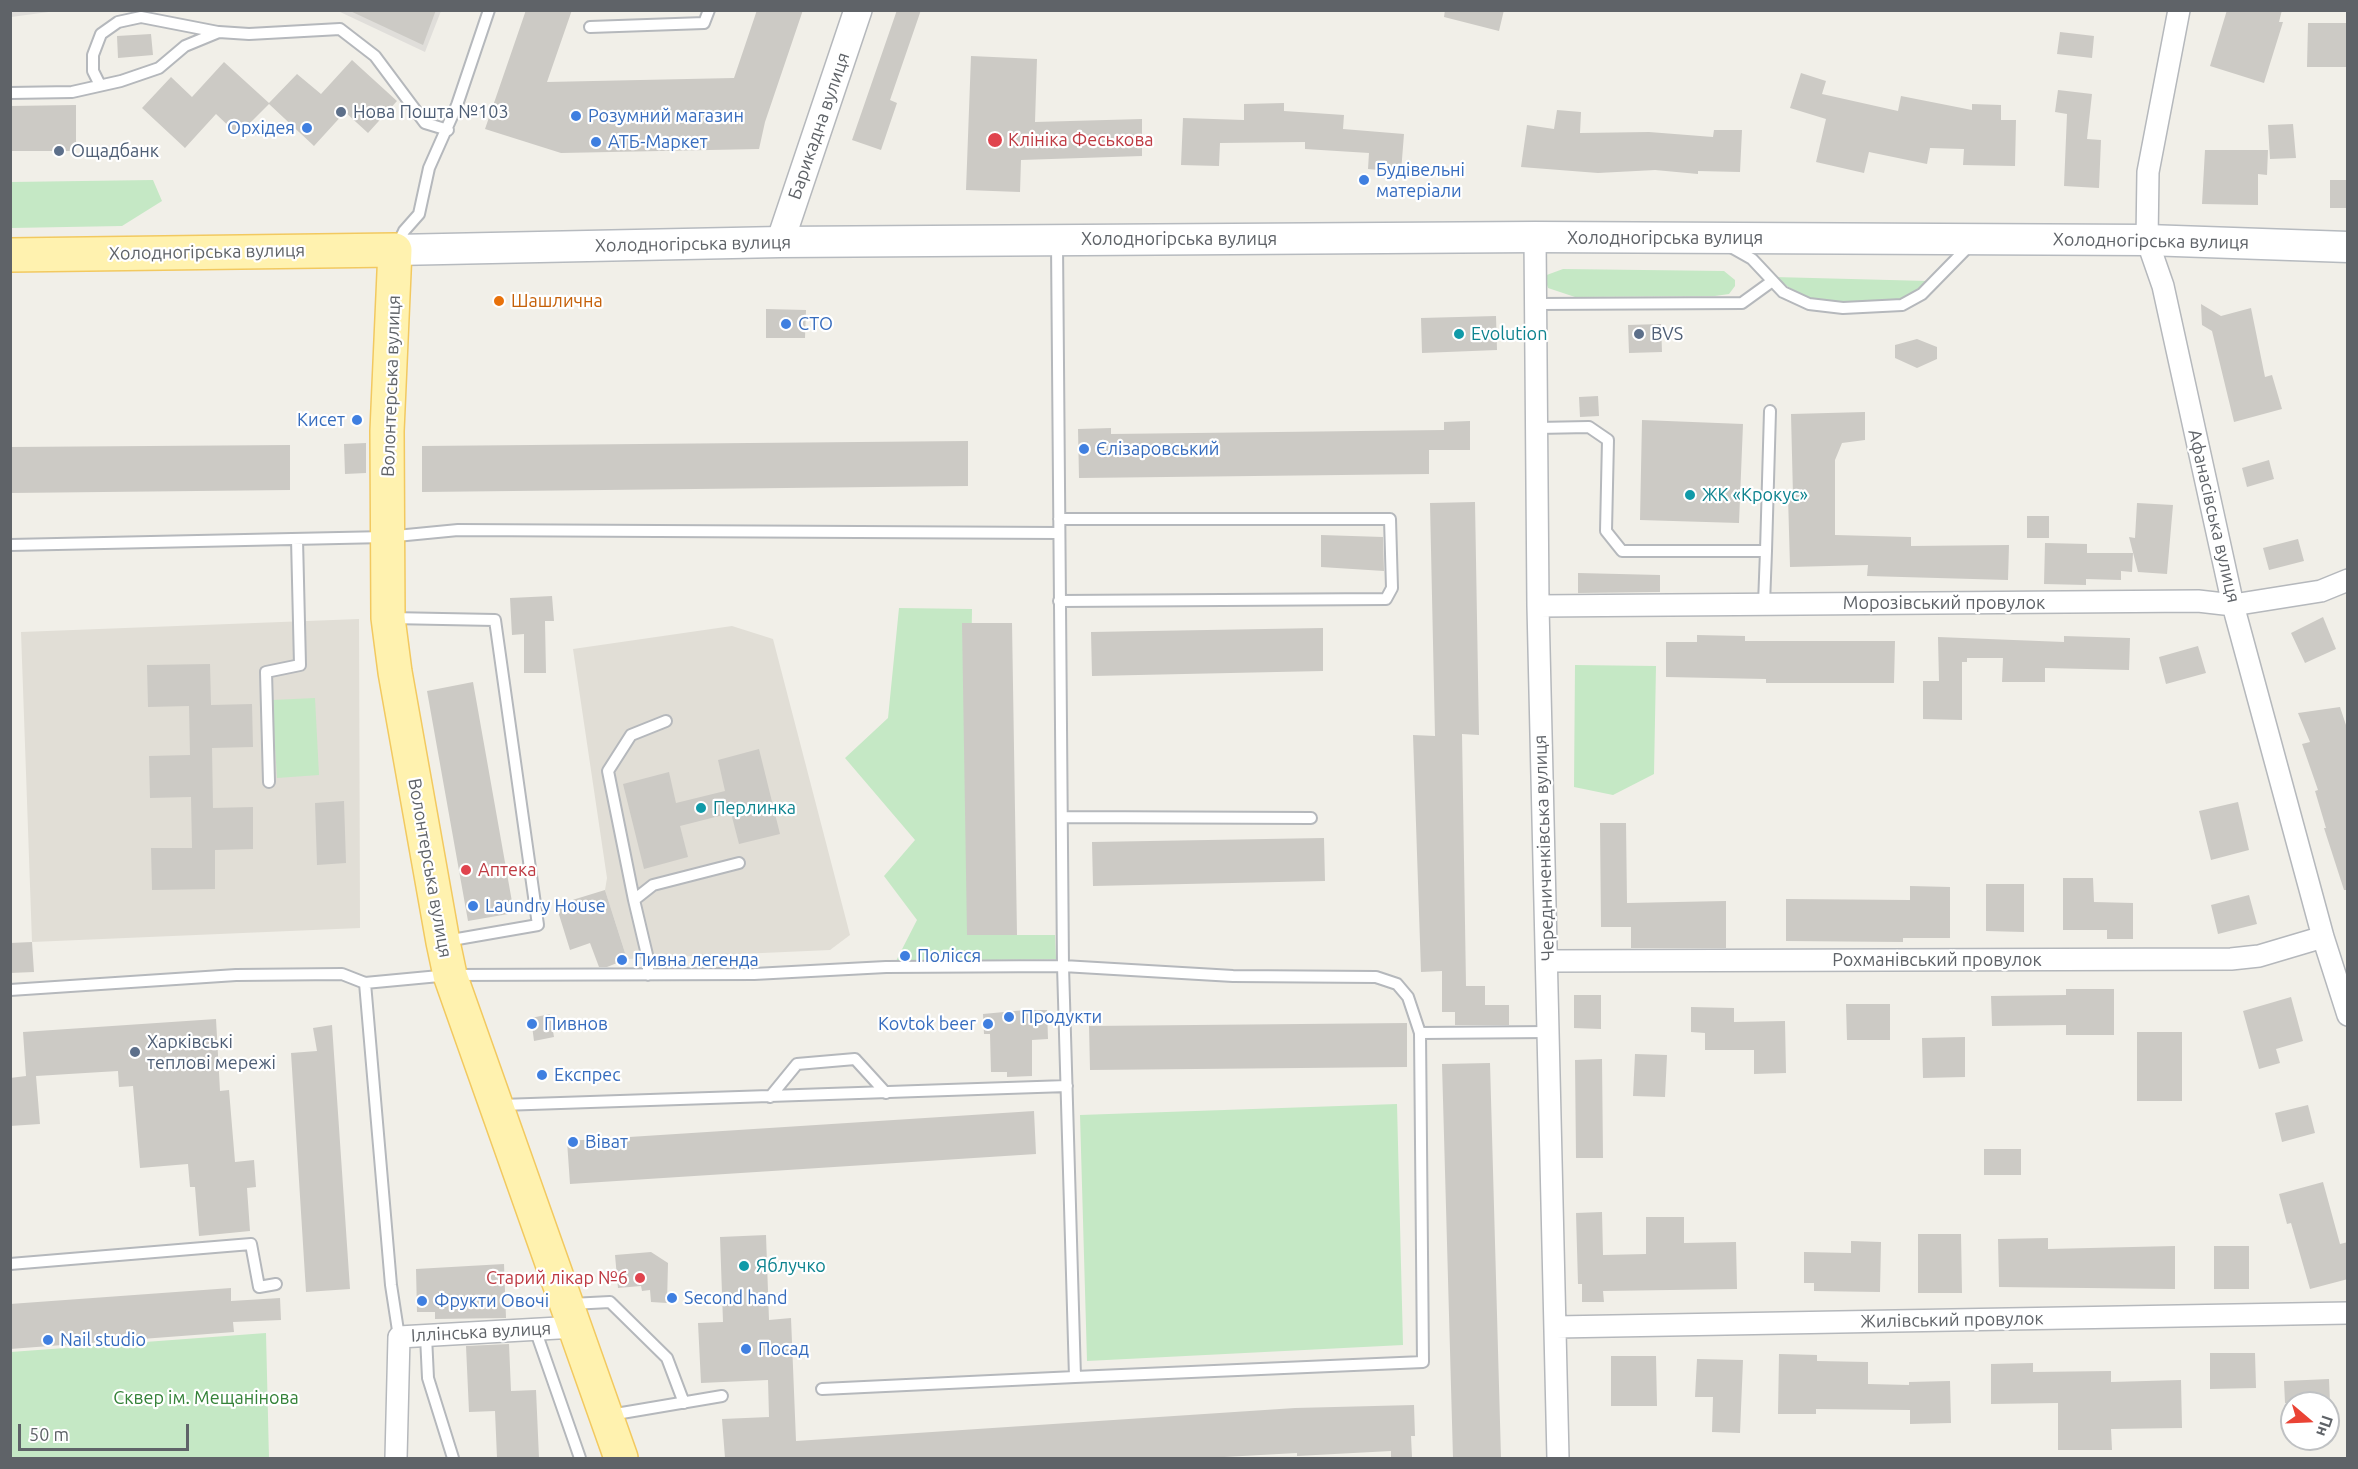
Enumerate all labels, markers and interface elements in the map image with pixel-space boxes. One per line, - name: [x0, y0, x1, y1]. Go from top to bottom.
- street label: Барикадна вулиця: [784, 50, 854, 202]
- place label: Нова Пошта №103: [353, 101, 509, 123]
- marker: Нова Пошта №103: [334, 105, 348, 119]
- place label: Розумний магазин: [588, 105, 744, 127]
- marker: Розумний магазин: [569, 109, 583, 123]
- place label: Орхідея: [227, 117, 295, 139]
- marker: Орхідея: [300, 121, 314, 135]
- place label: Клініка Феськова: [1008, 129, 1154, 151]
- place label: АТБ-Маркет: [608, 131, 708, 153]
- marker: Клініка Феськова: [986, 131, 1004, 149]
- marker: АТБ-Маркет: [589, 135, 603, 149]
- place label: Ощадбанк: [71, 140, 159, 162]
- marker: Ощадбанк: [52, 144, 66, 158]
- place label: Будівельні матеріали: [1376, 159, 1465, 201]
- marker: Будівельні матеріали: [1357, 173, 1371, 187]
- street label: Холодногірська вулиця: [1567, 227, 1763, 249]
- street label: Холодногірська вулиця: [1081, 228, 1277, 250]
- street label: Холодногірська вулиця: [2053, 228, 2249, 254]
- street label: Холодногірська вулиця: [595, 231, 791, 257]
- street label: Холодногірська вулиця: [109, 239, 305, 265]
- place label: Шашлична: [511, 290, 603, 312]
- marker: Шашлична: [492, 294, 506, 308]
- street label: Волонтерська вулиця: [377, 295, 405, 477]
- place label: СТО: [798, 313, 833, 335]
- marker: СТО: [779, 317, 793, 331]
- place label: Evolution: [1471, 323, 1547, 345]
- place label: BVS: [1651, 323, 1683, 345]
- marker: Evolution: [1452, 327, 1466, 341]
- marker: BVS: [1632, 327, 1646, 341]
- place label: Кисет: [297, 409, 345, 431]
- marker: Кисет: [350, 413, 364, 427]
- street label: Афанасівська вулиця: [2184, 427, 2244, 605]
- place label: Єлізаровський: [1096, 438, 1220, 460]
- marker: Єлізаровський: [1077, 442, 1091, 456]
- place label: ЖК «Крокус»: [1702, 484, 1808, 506]
- marker: ЖК «Крокус»: [1683, 488, 1697, 502]
- street label: Морозівський провулок: [1843, 592, 2045, 614]
- street label: Чередниченківська вулиця: [1529, 734, 1559, 962]
- street label: Волонтерська вулиця: [404, 777, 456, 959]
- place label: Перлинка: [713, 797, 796, 819]
- marker: Перлинка: [694, 801, 708, 815]
- place label: Аптека: [478, 859, 536, 881]
- marker: Аптека: [459, 863, 473, 877]
- place label: Laundry House: [485, 895, 606, 917]
- marker: Laundry House: [466, 899, 480, 913]
- place label: Полісся: [917, 945, 981, 967]
- place label: Пивна легенда: [634, 949, 759, 971]
- marker: Полісся: [898, 949, 912, 963]
- street label: Рохманівський провулок: [1832, 949, 2042, 971]
- marker: Пивна легенда: [615, 953, 629, 967]
- place label: Продукти: [1021, 1006, 1102, 1028]
- marker: Продукти: [1002, 1010, 1016, 1024]
- place label: Пивнов: [544, 1013, 608, 1035]
- place label: Kovtok beer: [878, 1013, 976, 1035]
- marker: Пивнов: [525, 1017, 539, 1031]
- marker: Kovtok beer: [981, 1017, 995, 1031]
- place label: Харківські теплові мережі: [147, 1031, 276, 1074]
- marker: Харківські теплові мережі: [128, 1045, 142, 1059]
- place label: Експрес: [554, 1064, 621, 1086]
- marker: Експрес: [535, 1068, 549, 1082]
- place label: Віват: [585, 1131, 628, 1153]
- marker: Віват: [566, 1135, 580, 1149]
- place label: Яблучко: [756, 1255, 826, 1277]
- marker: Яблучко: [737, 1259, 751, 1273]
- place label: Старий лікар №6: [486, 1267, 628, 1289]
- marker: Старий лікар №6: [633, 1271, 647, 1285]
- place label: Second hand: [684, 1287, 787, 1309]
- place label: Фрукти Овочі: [434, 1290, 549, 1312]
- marker: Second hand: [665, 1291, 679, 1305]
- marker: Фрукти Овочі: [415, 1294, 429, 1308]
- street label: Жилівський провулок: [1860, 1308, 2044, 1332]
- street label: Іллінська вулиця: [410, 1318, 552, 1346]
- place label: Nail studio: [60, 1329, 146, 1351]
- marker: Nail studio: [41, 1333, 55, 1347]
- place label: Посад: [758, 1338, 809, 1360]
- marker: Посад: [739, 1342, 753, 1356]
- park label: Сквер ім. Мещанінова: [113, 1387, 299, 1409]
- north arrow: [2280, 1391, 2340, 1451]
- scale bar: [21, 1412, 192, 1450]
- text: Пн: [2313, 1413, 2337, 1439]
- text: 50 m: [29, 1424, 69, 1444]

